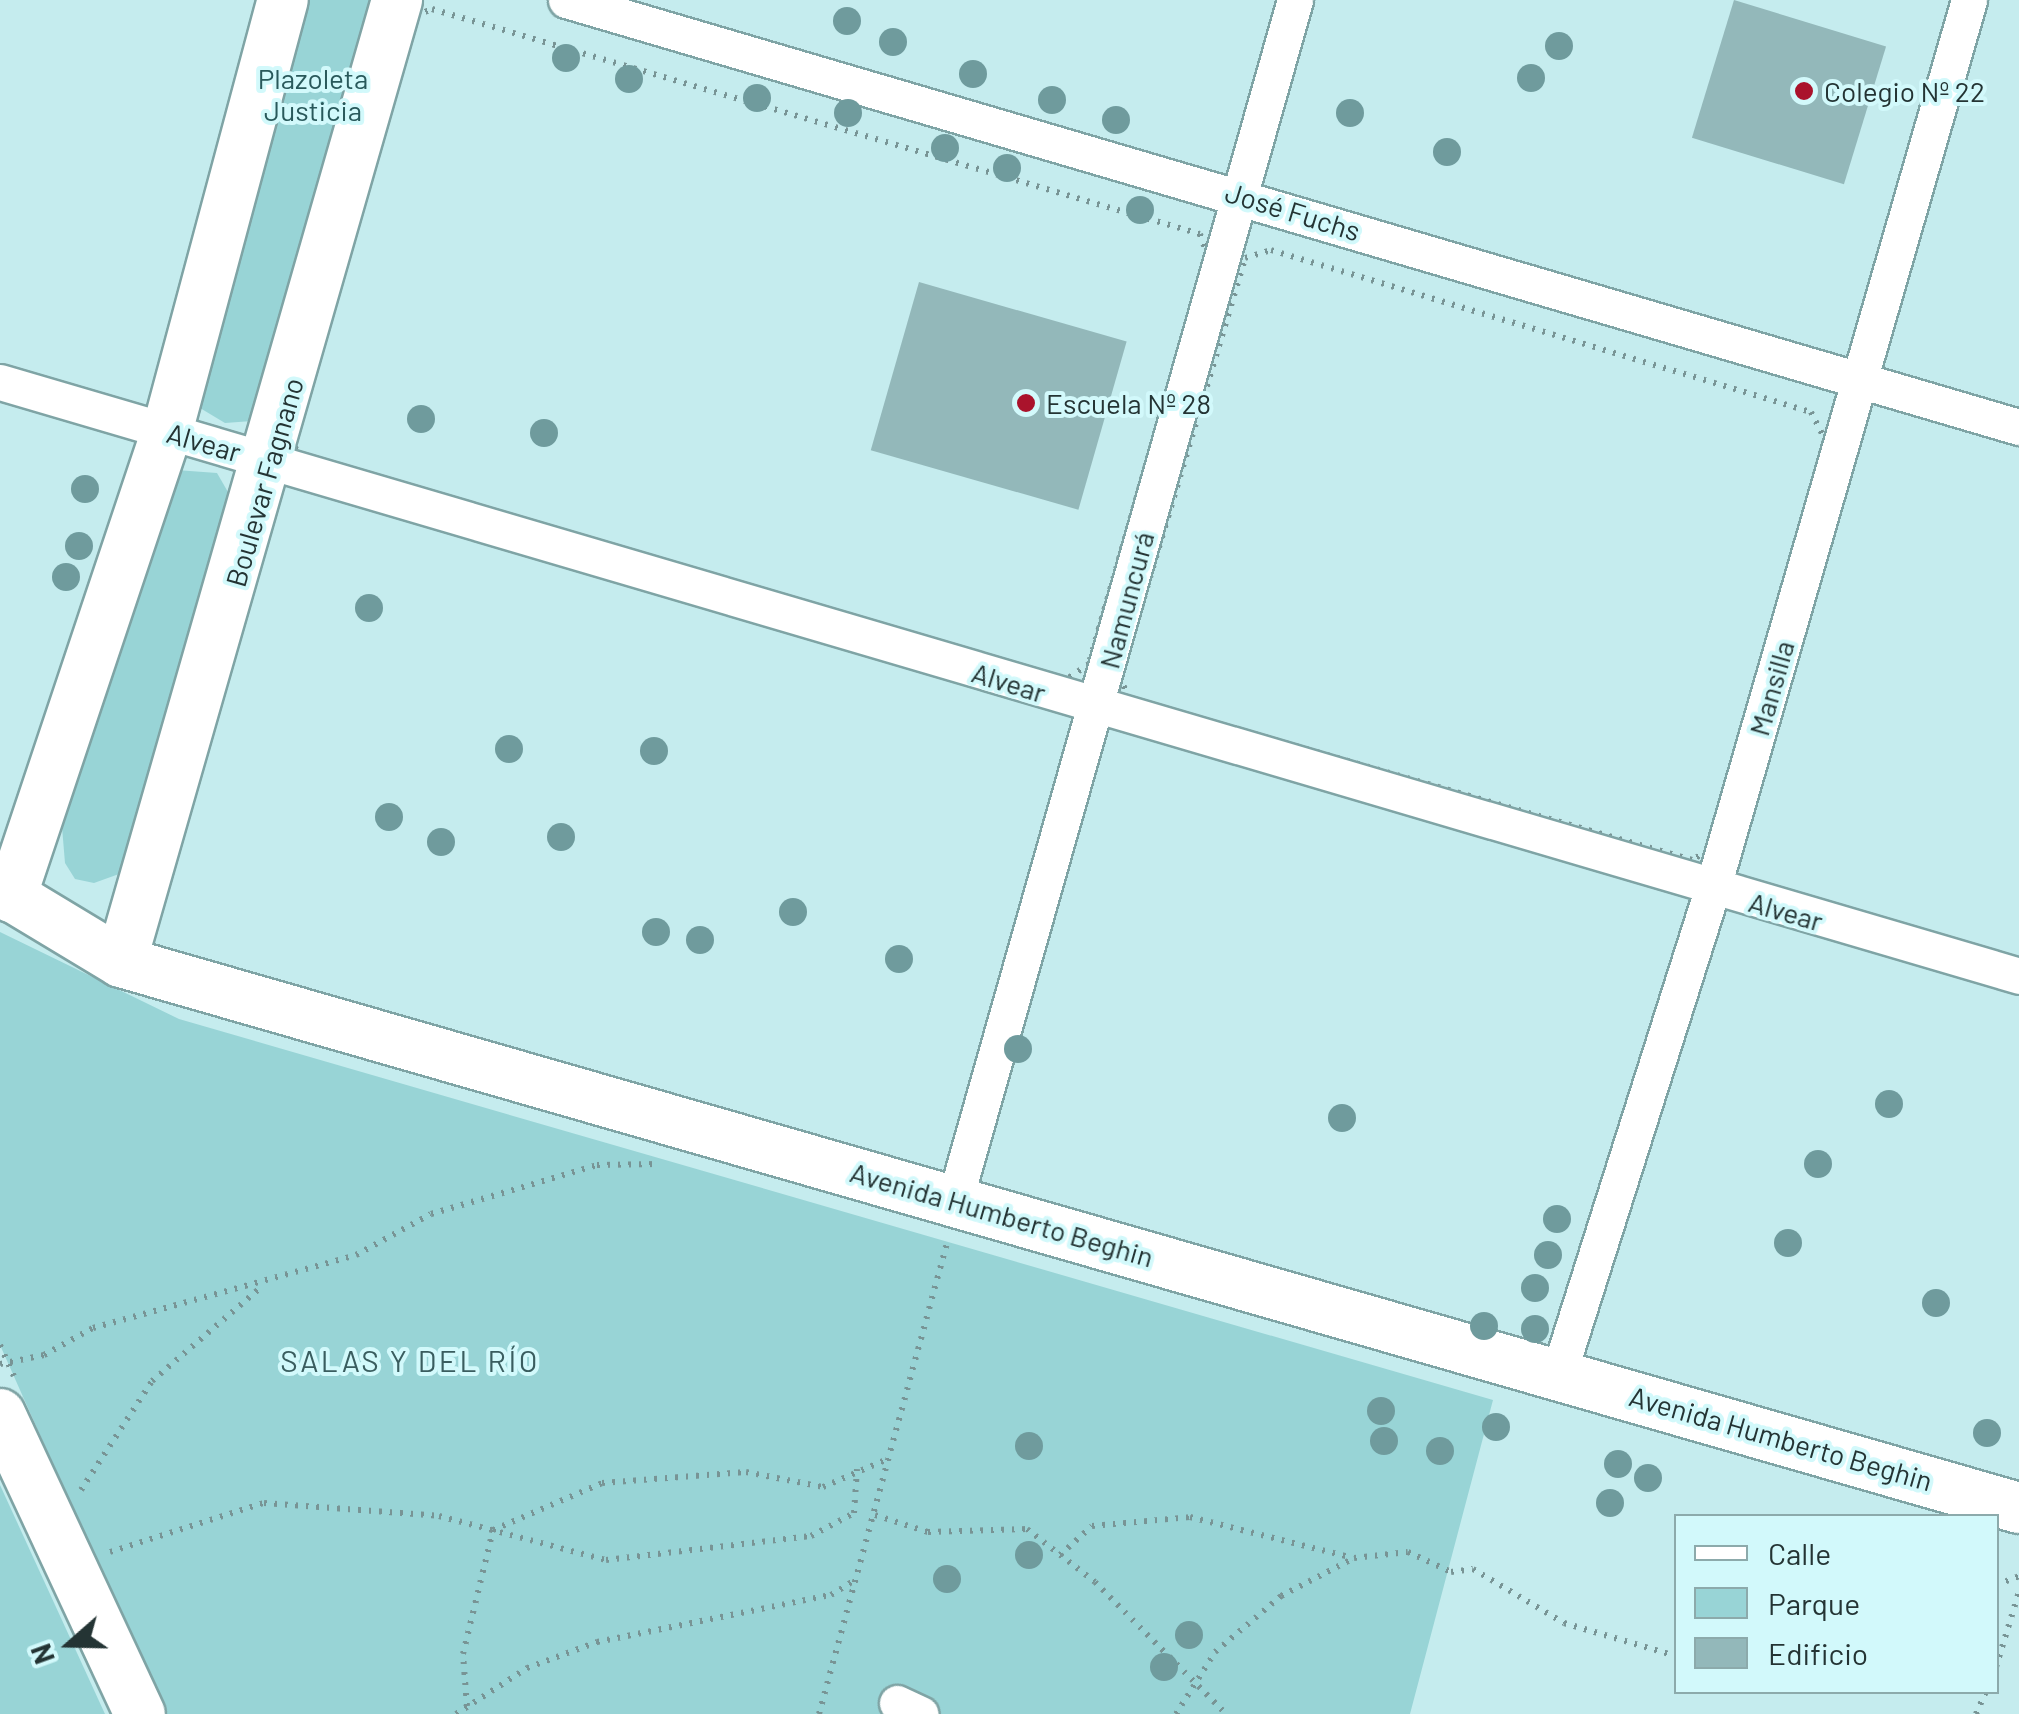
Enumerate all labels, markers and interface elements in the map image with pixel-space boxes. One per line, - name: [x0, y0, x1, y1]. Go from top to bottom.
- park label: Plazoleta Justicia: [258, 61, 368, 127]
- place label: Colegio Nº 22: [1824, 74, 1985, 108]
- marker: Colegio Nº 22: [1793, 80, 1815, 102]
- street label: José Fuchs: [1222, 175, 1364, 247]
- street label: Boulevar Fagnano: [218, 374, 310, 590]
- place label: Escuela Nº 28: [1046, 386, 1211, 420]
- marker: Escuela Nº 28: [1015, 392, 1037, 414]
- street label: Alvear: [163, 415, 245, 469]
- street label: Namuncurá: [1092, 528, 1160, 672]
- street label: Mansilla: [1741, 637, 1801, 739]
- street label: Alvear: [968, 655, 1050, 709]
- street label: Alvear: [1745, 884, 1827, 938]
- street label: Avenida Humberto Beghin: [847, 1155, 1157, 1273]
- district label: SALAS Y DEL RÍO: [280, 1342, 540, 1378]
- street label: Avenida Humberto Beghin: [1626, 1379, 1936, 1497]
- legend: [1674, 1514, 1999, 1694]
- text: Calle: [1768, 1535, 1831, 1571]
- text: Parque: [1768, 1585, 1860, 1621]
- north arrow: [20, 1594, 120, 1694]
- text: Edificio: [1768, 1635, 1868, 1671]
- text: N: [23, 1640, 61, 1669]

